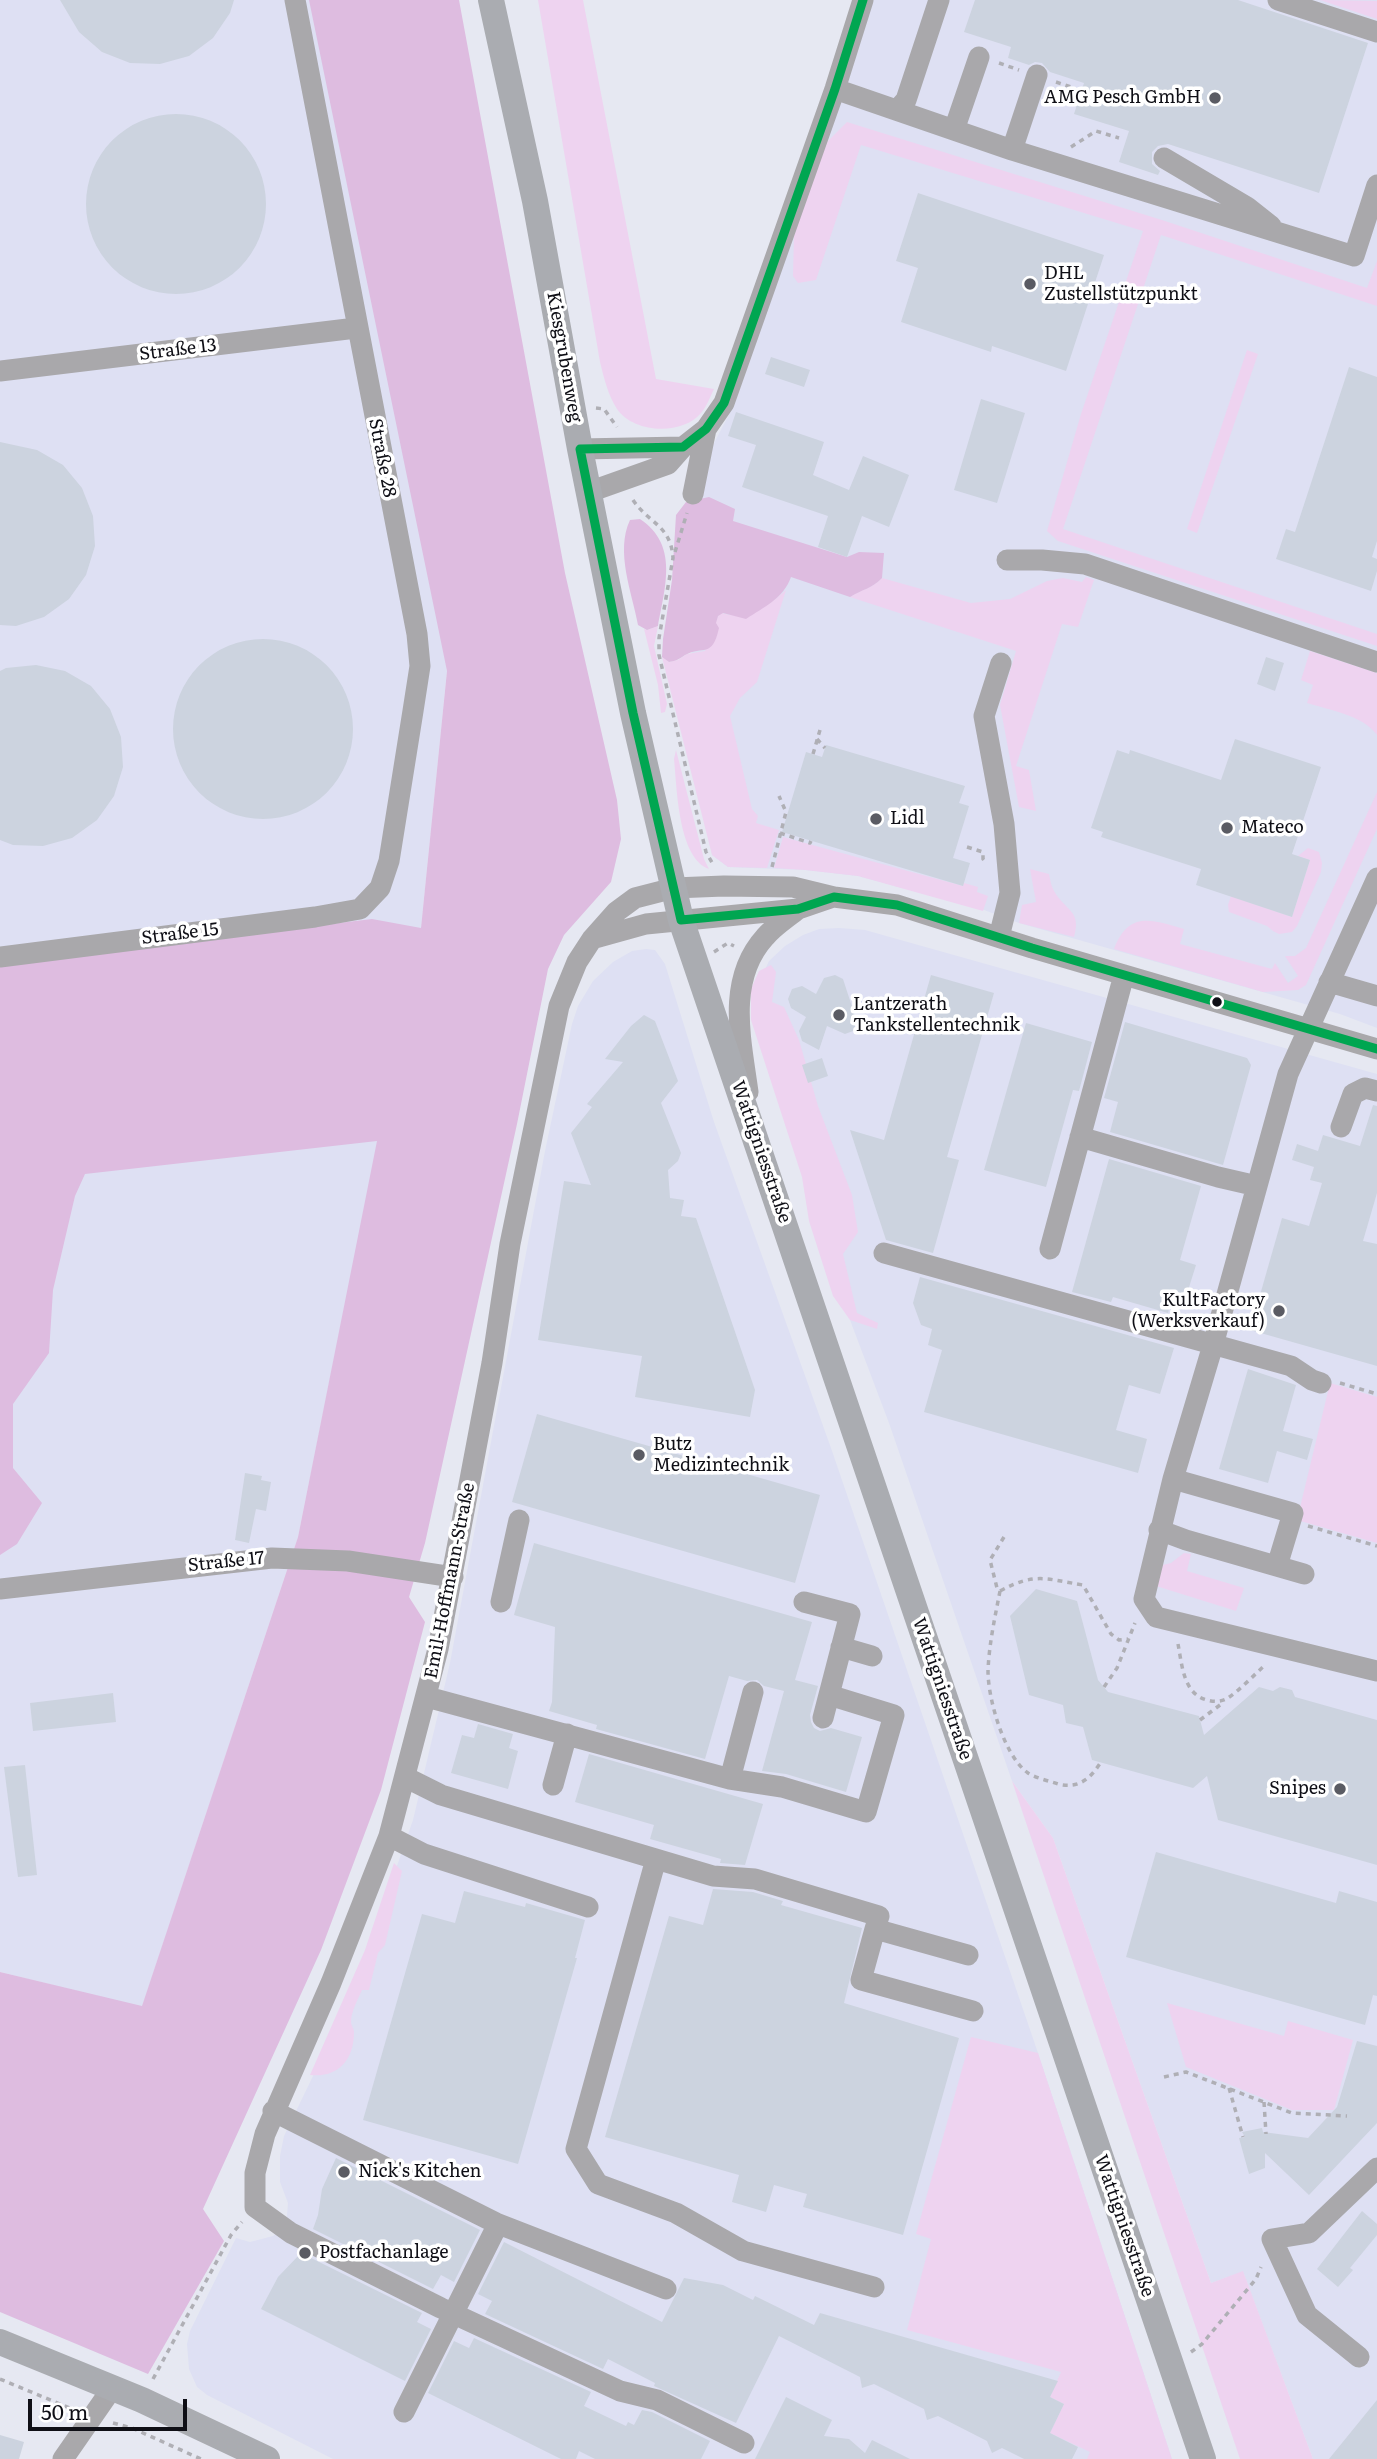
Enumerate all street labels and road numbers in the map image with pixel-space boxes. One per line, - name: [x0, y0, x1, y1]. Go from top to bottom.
- street label: Kiesgrubenweg: [542, 290, 586, 424]
- street label: Straße 13: [138, 335, 218, 365]
- street label: Straße 28: [364, 417, 400, 499]
- street label: Straße 15: [140, 919, 220, 949]
- street label: Wattigniesstraße: [727, 1078, 795, 1226]
- street label: Emil-Hoffmann-Straße: [420, 1481, 480, 1681]
- street label: Straße 17: [187, 1547, 265, 1577]
- street label: Wattigniesstraße: [908, 1615, 976, 1763]
- street label: Wattigniesstraße: [1090, 2152, 1158, 2300]

